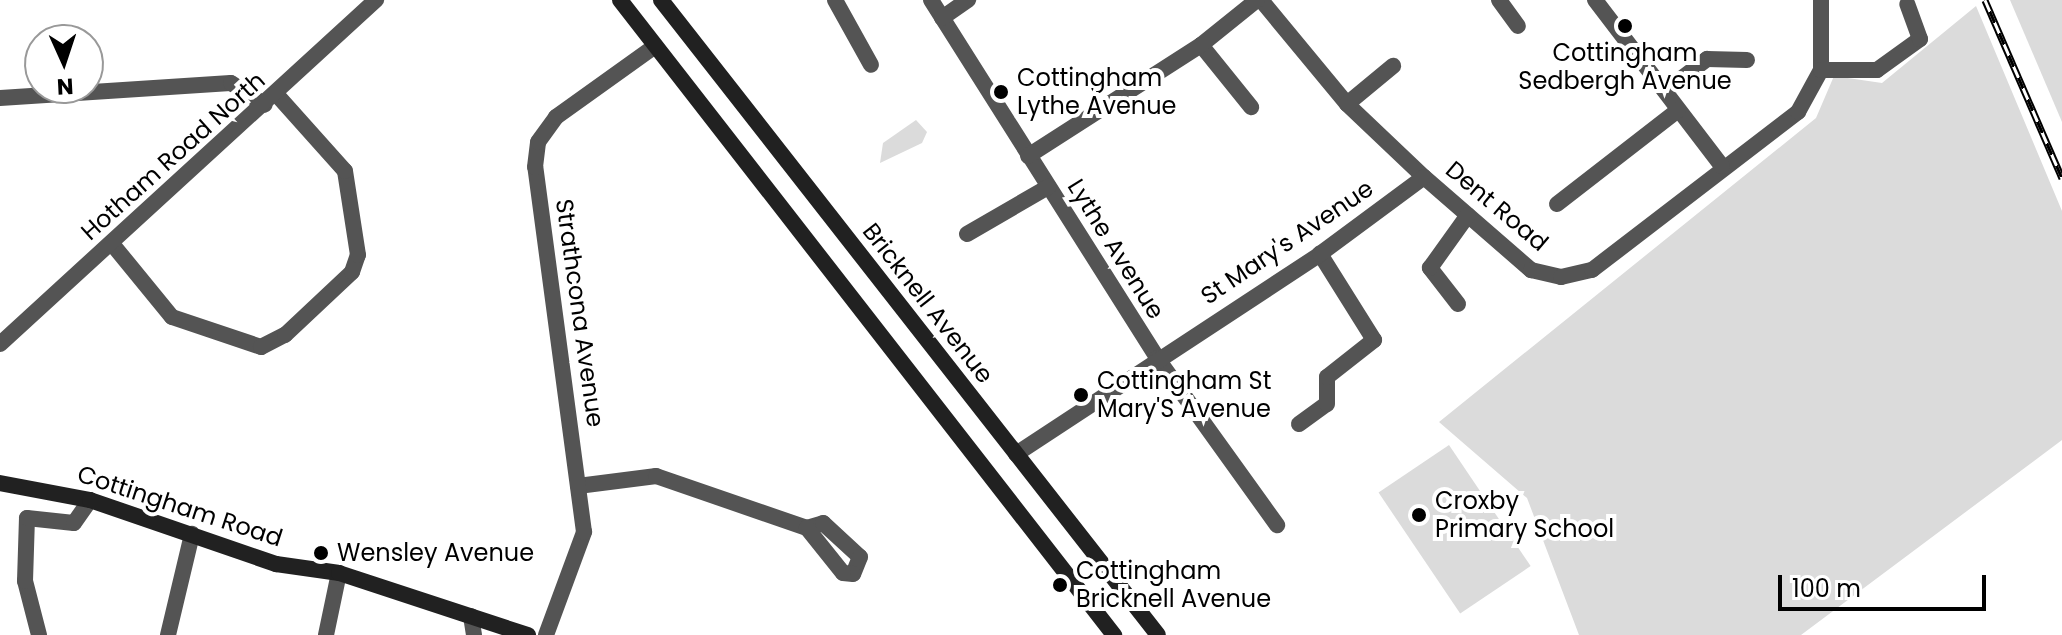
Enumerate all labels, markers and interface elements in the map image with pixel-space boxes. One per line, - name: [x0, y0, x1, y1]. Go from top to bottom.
- marker: Cottingham Sedbergh Avenue: [1616, 17, 1634, 35]
- north arrow: [24, 24, 104, 104]
- place label: Cottingham Sedbergh Avenue: [1518, 39, 1732, 95]
- place label: Cottingham Lythe Avenue: [1017, 64, 1176, 120]
- street label: Hotham Road North: [75, 66, 271, 246]
- text: N: [56, 71, 74, 102]
- marker: Cottingham Lythe Avenue: [992, 83, 1010, 101]
- street label: Dent Road: [1440, 155, 1554, 257]
- street label: Lythe Avenue: [1062, 174, 1170, 324]
- street label: St Mary's Avenue: [1195, 174, 1379, 310]
- street label: Strathcona Avenue: [550, 197, 610, 429]
- street label: Bricknell Avenue: [857, 217, 999, 389]
- place label: Cottingham St Mary'S Avenue: [1097, 367, 1271, 423]
- marker: Cottingham St Mary'S Avenue: [1072, 386, 1090, 404]
- street label: Cottingham Road: [74, 459, 286, 553]
- place label: Croxby Primary School: [1435, 487, 1614, 543]
- marker: Croxby Primary School: [1410, 506, 1428, 524]
- place label: Wensley Avenue: [337, 539, 534, 567]
- marker: Wensley Avenue: [312, 544, 330, 562]
- place label: Cottingham Bricknell Avenue: [1076, 557, 1271, 613]
- scale bar: [1782, 559, 1990, 609]
- text: 100 m: [1792, 572, 1861, 605]
- marker: Cottingham Bricknell Avenue: [1051, 576, 1069, 594]

